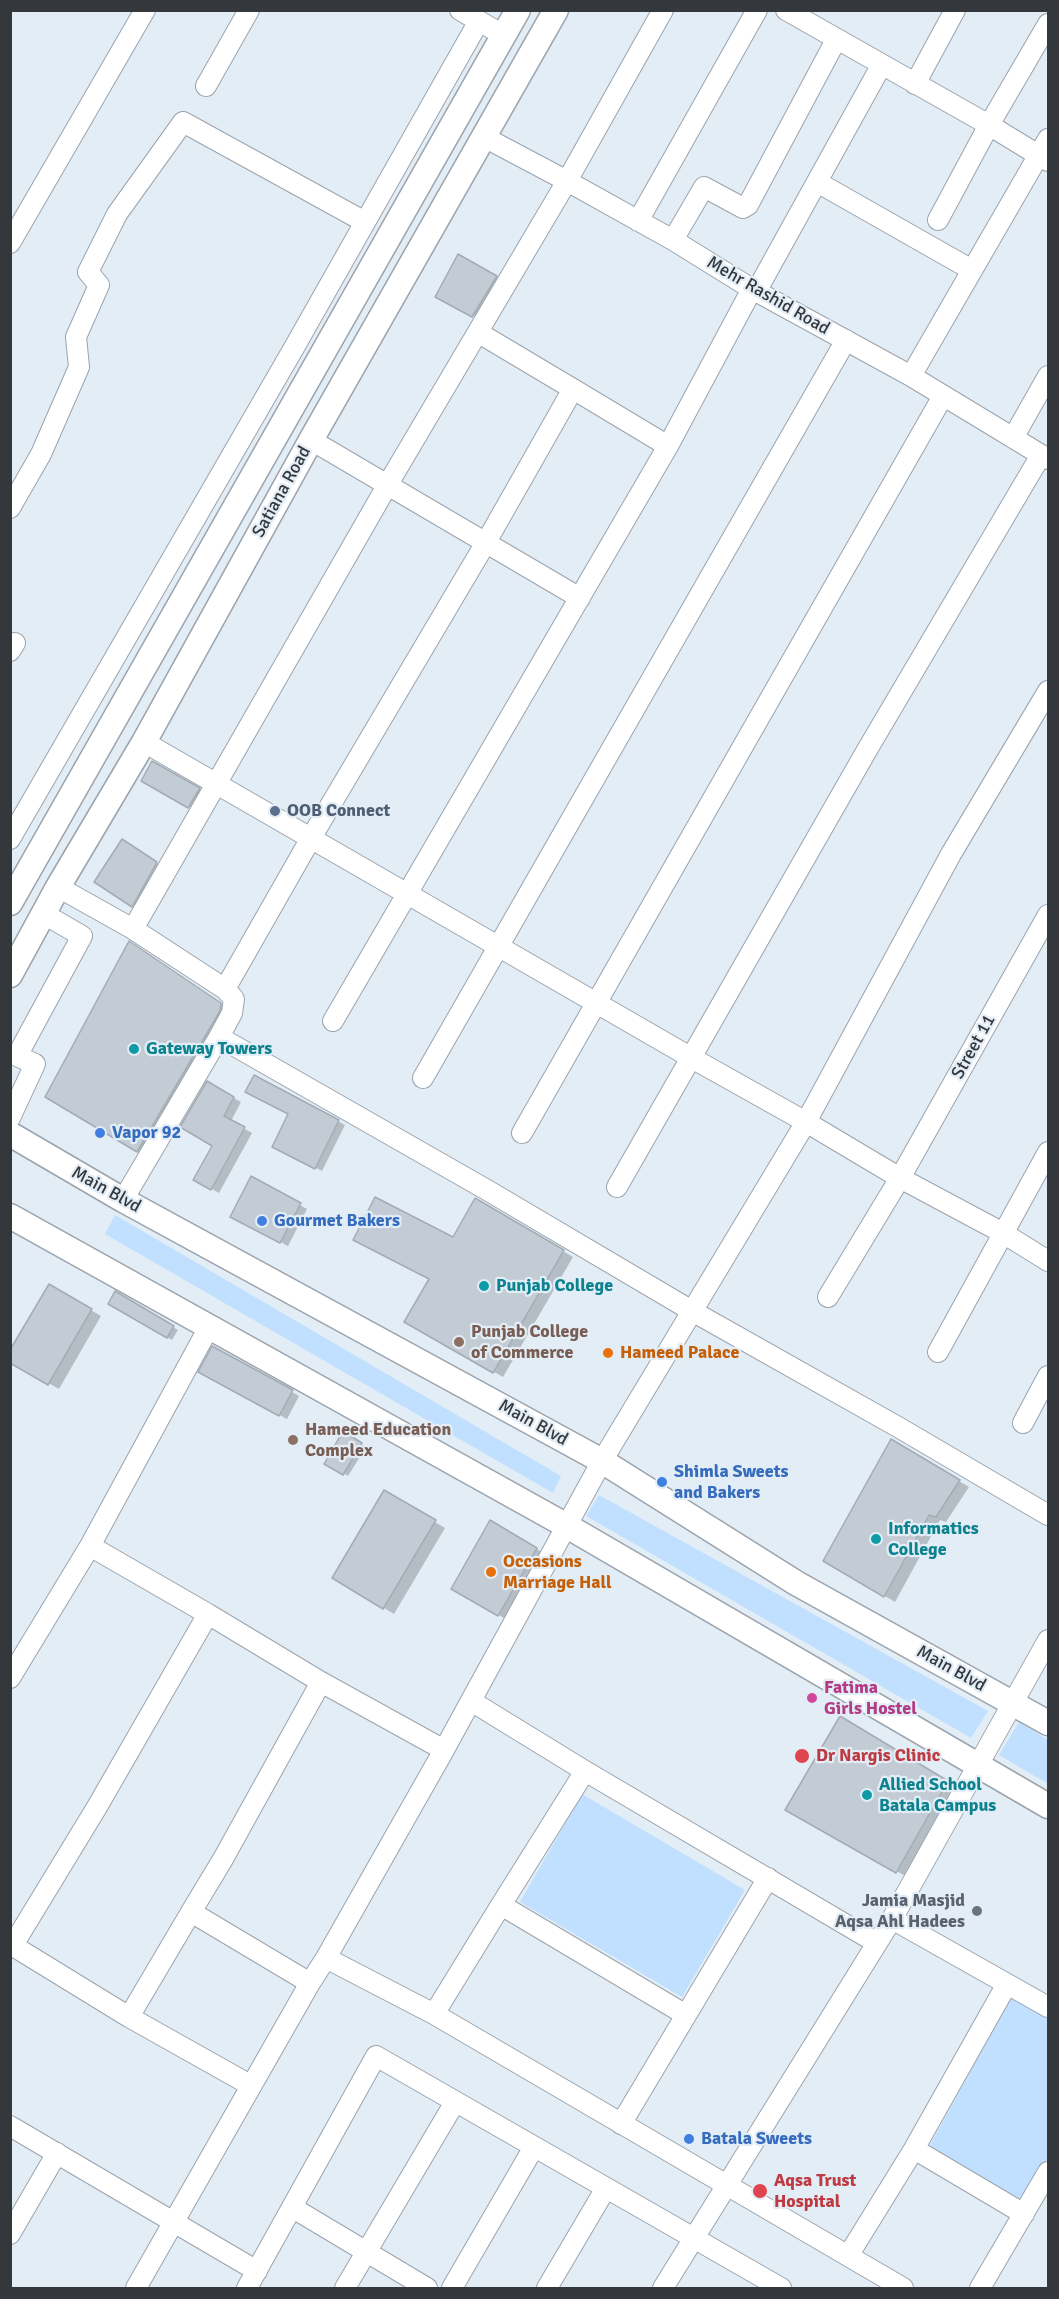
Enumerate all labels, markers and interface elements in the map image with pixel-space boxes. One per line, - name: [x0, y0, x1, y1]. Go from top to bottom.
- street label: Mehr Rashid Road: [703, 252, 833, 340]
- street label: Satiana Road: [248, 443, 316, 541]
- place label: OOB Connect: [287, 800, 390, 822]
- marker: OOB Connect: [268, 804, 282, 818]
- street label: Street 11: [948, 1011, 1000, 1083]
- place label: Gateway Towers: [146, 1038, 272, 1060]
- marker: Gateway Towers: [127, 1042, 141, 1056]
- place label: Vapor 92: [112, 1122, 181, 1144]
- marker: Vapor 92: [93, 1126, 107, 1140]
- street label: Main Blvd: [68, 1162, 144, 1218]
- place label: Gourmet Bakers: [274, 1210, 400, 1232]
- marker: Gourmet Bakers: [255, 1214, 269, 1228]
- place label: Punjab College: [496, 1275, 613, 1297]
- marker: Punjab College: [477, 1279, 491, 1293]
- place label: Punjab College of Commerce: [471, 1321, 588, 1364]
- marker: Punjab College of Commerce: [452, 1335, 466, 1349]
- place label: Hameed Palace: [620, 1342, 739, 1364]
- marker: Hameed Palace: [601, 1346, 615, 1360]
- street label: Main Blvd: [495, 1395, 571, 1451]
- place label: Hameed Education Complex: [305, 1419, 451, 1462]
- marker: Hameed Education Complex: [286, 1433, 300, 1447]
- place label: Shimla Sweets and Bakers: [674, 1461, 788, 1504]
- marker: Shimla Sweets and Bakers: [655, 1475, 669, 1489]
- place label: Informatics College: [888, 1518, 979, 1561]
- marker: Informatics College: [869, 1532, 883, 1546]
- place label: Occasions Marriage Hall: [503, 1551, 612, 1594]
- marker: Occasions Marriage Hall: [484, 1565, 498, 1579]
- street label: Main Blvd: [913, 1641, 989, 1697]
- place label: Fatima Girls Hostel: [824, 1677, 917, 1720]
- marker: Fatima Girls Hostel: [805, 1691, 819, 1705]
- place label: Dr Nargis Clinic: [816, 1745, 940, 1767]
- marker: Dr Nargis Clinic: [793, 1747, 811, 1765]
- place label: Allied School Batala Campus: [879, 1774, 996, 1816]
- marker: Allied School Batala Campus: [860, 1788, 874, 1802]
- place label: Jamia Masjid Aqsa Ahl Hadees: [835, 1890, 965, 1932]
- marker: Jamia Masjid Aqsa Ahl Hadees: [970, 1904, 984, 1918]
- place label: Batala Sweets: [701, 2128, 812, 2150]
- marker: Batala Sweets: [682, 2132, 696, 2146]
- place label: Aqsa Trust Hospital: [774, 2170, 856, 2212]
- marker: Aqsa Trust Hospital: [751, 2182, 769, 2200]

